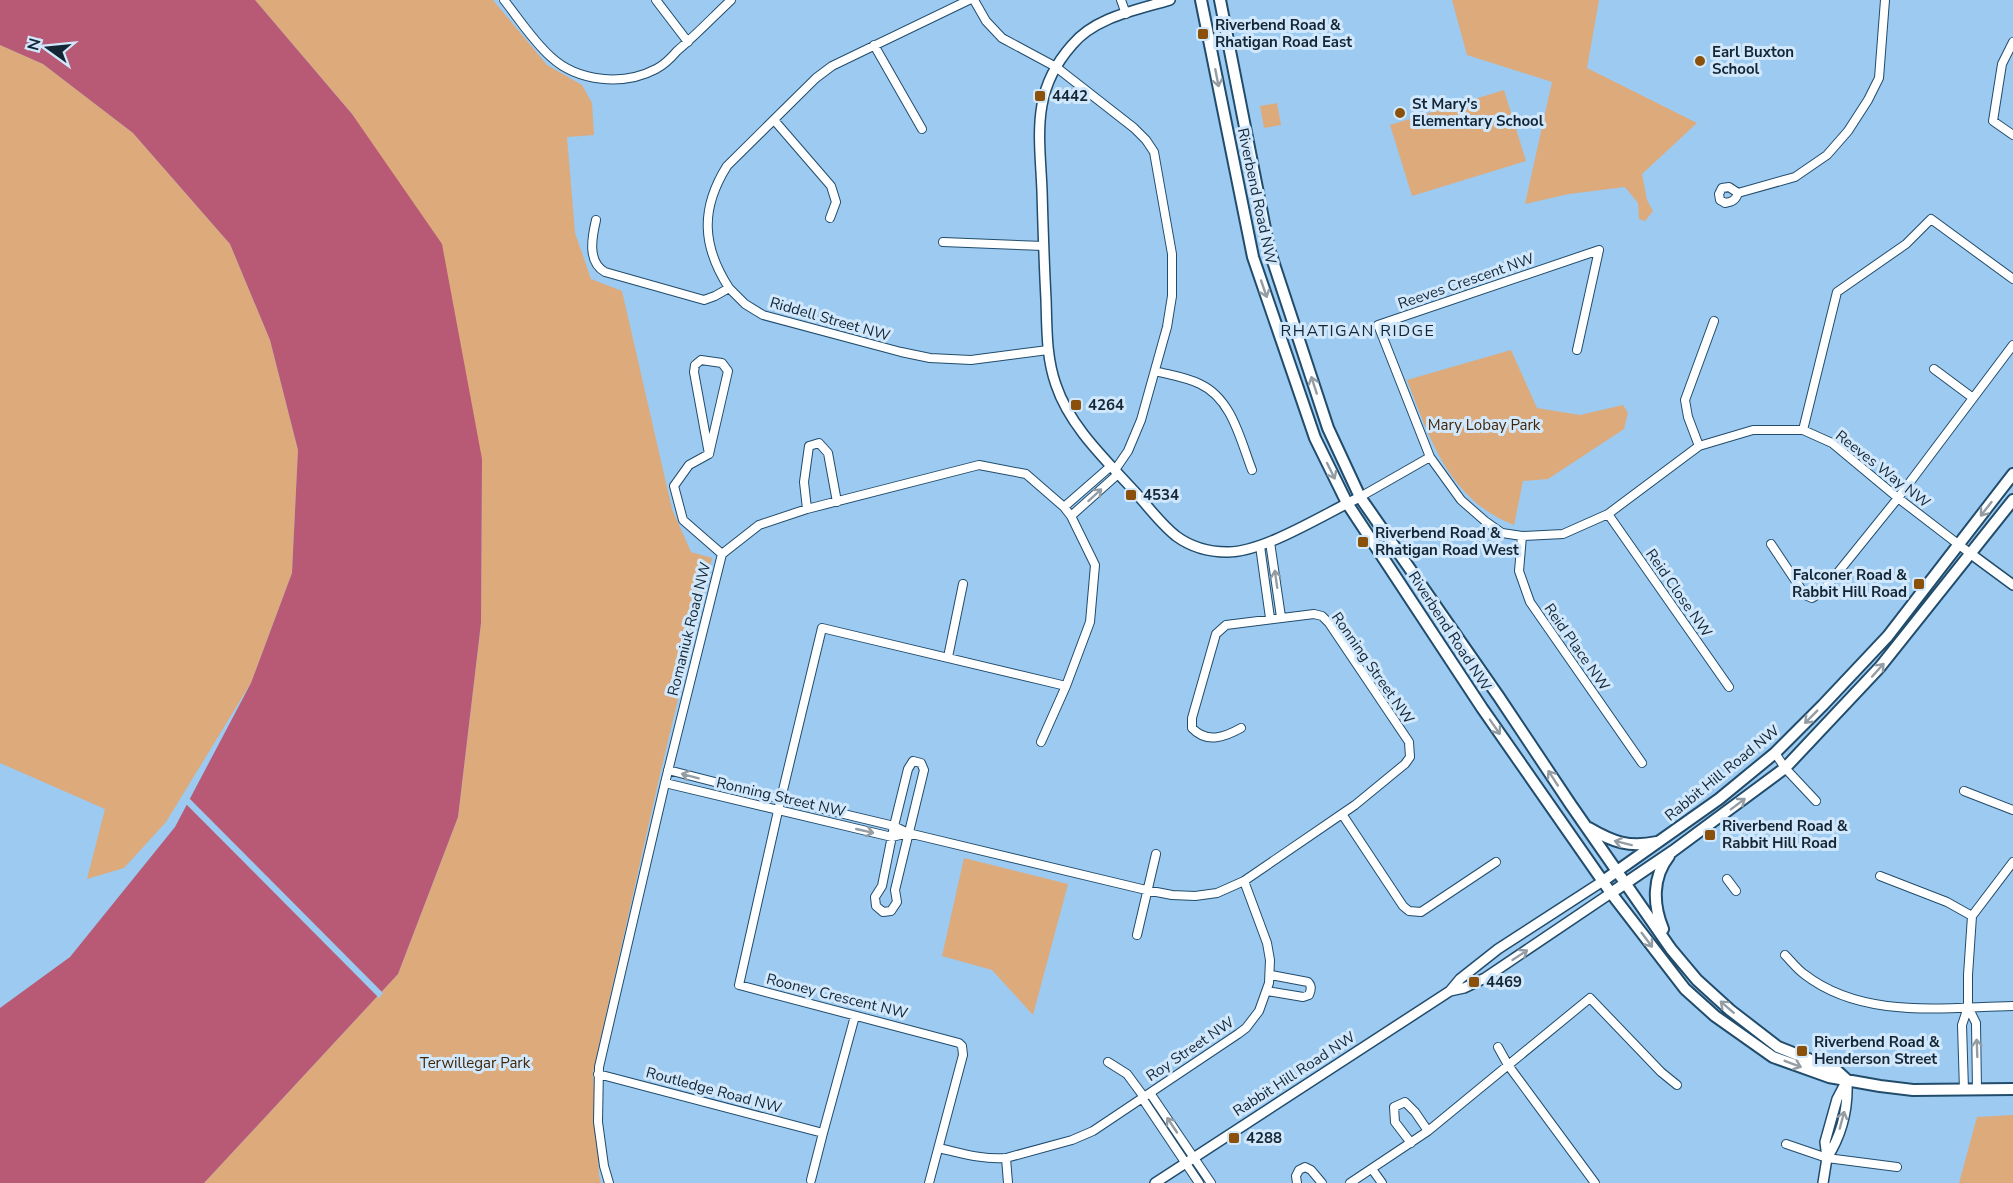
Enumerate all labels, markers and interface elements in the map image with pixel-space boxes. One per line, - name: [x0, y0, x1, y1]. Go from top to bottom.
- place label: Riverbend Road & Rhatigan Road East: [1215, 15, 1352, 52]
- north arrow: [18, 18, 78, 78]
- marker: Riverbend Road & Rhatigan Road East: [1196, 27, 1210, 41]
- text: N: [22, 36, 47, 53]
- place label: Earl Buxton School: [1712, 42, 1794, 79]
- marker: Earl Buxton School: [1693, 54, 1707, 68]
- one-way arrow: [1212, 68, 1223, 87]
- place label: 4442: [1052, 86, 1088, 106]
- marker: 4442: [1033, 89, 1047, 103]
- place label: St Mary's Elementary School: [1412, 94, 1544, 131]
- marker: St Mary's Elementary School: [1393, 106, 1407, 120]
- street label: Riverbend Road NW: [1233, 126, 1281, 266]
- street label: Reeves Crescent NW: [1395, 248, 1537, 314]
- one-way arrow: [1259, 279, 1270, 298]
- street label: Riddell Street NW: [768, 292, 893, 346]
- district label: RHATIGAN RIDGE: [1281, 320, 1435, 342]
- one-way arrow: [1308, 375, 1319, 394]
- place label: 4264: [1088, 395, 1124, 415]
- marker: 4264: [1069, 398, 1083, 412]
- park label: Mary Lobay Park: [1428, 415, 1541, 435]
- street label: Reeves Way NW: [1831, 426, 1935, 513]
- one-way arrow: [1326, 462, 1338, 480]
- place label: 4534: [1143, 485, 1179, 505]
- one-way arrow: [1087, 488, 1102, 502]
- marker: 4534: [1124, 488, 1138, 502]
- one-way arrow: [1979, 501, 1992, 517]
- place label: Riverbend Road & Rhatigan Road West: [1375, 523, 1519, 560]
- marker: Riverbend Road & Rhatigan Road West: [1356, 535, 1370, 549]
- street label: Reid Close NW: [1641, 545, 1717, 641]
- street label: Romaniuk Road NW: [663, 560, 715, 698]
- place label: Falconer Road & Rabbit Hill Road: [1792, 565, 1908, 602]
- street label: Riverbend Road NW: [1404, 567, 1496, 695]
- one-way arrow: [1270, 570, 1281, 590]
- marker: Falconer Road & Rabbit Hill Road: [1912, 577, 1926, 591]
- street label: Reid Place NW: [1540, 599, 1615, 695]
- street label: Ronning Street NW: [1327, 608, 1419, 728]
- one-way arrow: [1871, 662, 1885, 677]
- one-way arrow: [1804, 709, 1819, 724]
- one-way arrow: [1489, 718, 1501, 734]
- street label: Rabbit Hill Road NW: [1661, 720, 1784, 825]
- one-way arrow: [681, 769, 700, 781]
- one-way arrow: [1547, 770, 1559, 787]
- street label: Ronning Street NW: [714, 772, 848, 822]
- one-way arrow: [1729, 798, 1745, 811]
- place label: Riverbend Road & Rabbit Hill Road: [1722, 816, 1849, 853]
- one-way arrow: [855, 825, 874, 837]
- marker: Riverbend Road & Rabbit Hill Road: [1703, 828, 1717, 842]
- one-way arrow: [1614, 836, 1633, 848]
- one-way arrow: [1640, 932, 1653, 948]
- one-way arrow: [1511, 949, 1528, 961]
- street label: Rooney Crescent NW: [764, 969, 910, 1023]
- place label: 4469: [1486, 972, 1522, 992]
- marker: 4469: [1467, 975, 1481, 989]
- one-way arrow: [1719, 1000, 1734, 1014]
- street label: Roy Street NW: [1142, 1012, 1238, 1086]
- street label: Rabbit Hill Road NW: [1229, 1027, 1359, 1121]
- place label: Riverbend Road & Henderson Street: [1814, 1032, 1941, 1069]
- one-way arrow: [1971, 1038, 1982, 1058]
- marker: Riverbend Road & Henderson Street: [1795, 1044, 1809, 1058]
- park label: Terwillegar Park: [420, 1053, 531, 1073]
- one-way arrow: [1784, 1059, 1802, 1070]
- street label: Routledge Road NW: [644, 1062, 785, 1118]
- one-way arrow: [1837, 1111, 1848, 1130]
- one-way arrow: [1166, 1117, 1178, 1133]
- place label: 4288: [1246, 1128, 1282, 1148]
- marker: 4288: [1227, 1131, 1241, 1145]

